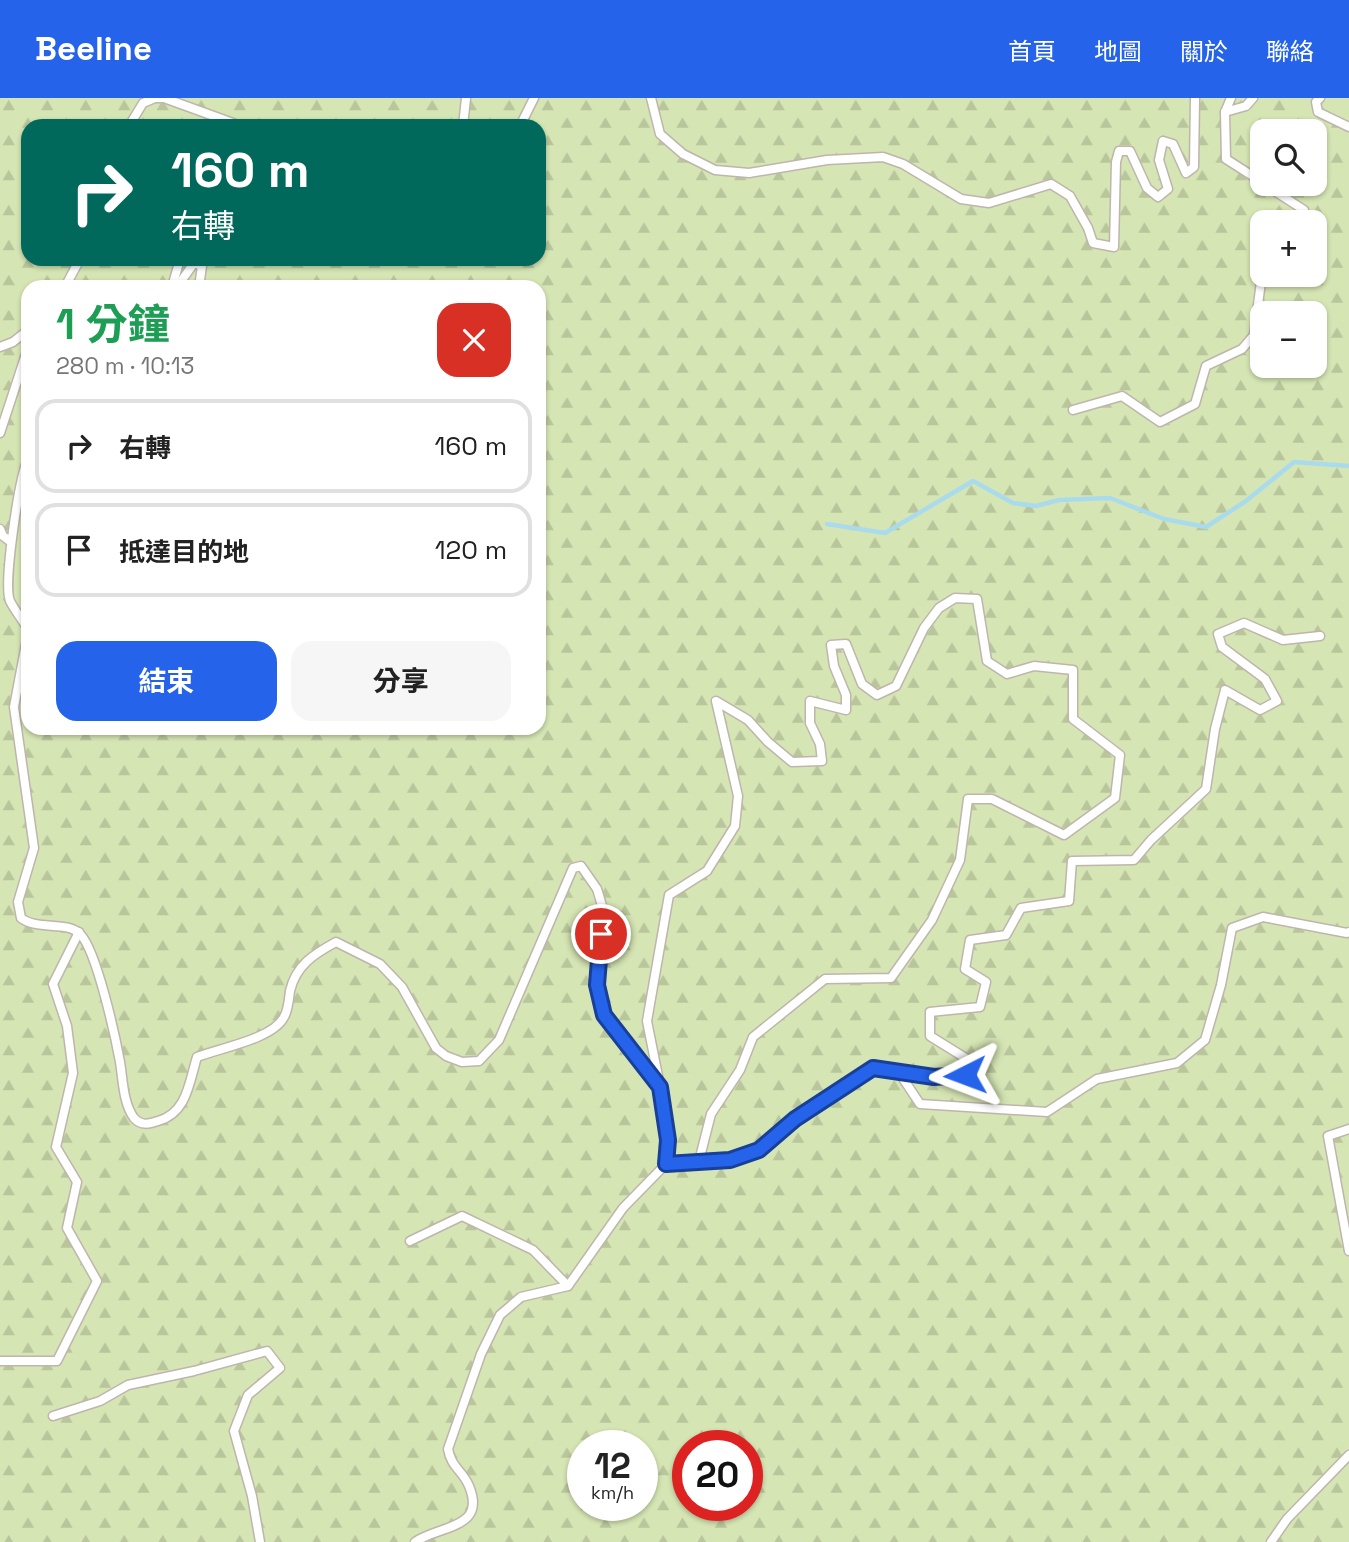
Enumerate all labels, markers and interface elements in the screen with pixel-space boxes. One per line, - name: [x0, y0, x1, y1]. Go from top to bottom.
- text: Beeline: [35, 28, 152, 70]
- text: 首頁: [1008, 36, 1056, 67]
- text: 地圖: [1094, 36, 1142, 67]
- text: 關於: [1180, 36, 1228, 67]
- text: 聯絡: [1266, 36, 1314, 67]
- map controls: [1250, 119, 1327, 378]
- button: search: [1250, 119, 1327, 196]
- text: 160 m: [171, 139, 309, 201]
- icon: right: [56, 147, 147, 238]
- text: 右轉: [171, 206, 235, 246]
- button: +: [1250, 210, 1327, 287]
- text: 1 分鐘: [56, 298, 170, 351]
- button: −: [1250, 301, 1327, 378]
- button: close: [437, 303, 511, 377]
- text: 280 m · 10:13: [56, 351, 194, 381]
- icon: right: [60, 427, 98, 465]
- text: 160 m: [435, 429, 507, 463]
- text: 右轉: [119, 431, 171, 465]
- icon: arrive: [60, 531, 98, 569]
- text: 120 m: [435, 533, 507, 567]
- text: 抵達目的地: [119, 535, 249, 569]
- button: 結束: [56, 641, 277, 721]
- button: 分享: [291, 641, 511, 721]
- pin: [571, 904, 631, 964]
- icon: arrive: [582, 915, 620, 953]
- position arrow: [928, 1038, 1002, 1112]
- speed limit sign: 20: [672, 1430, 763, 1521]
- text: 12: [594, 1444, 631, 1488]
- text: km/h: [591, 1481, 634, 1504]

